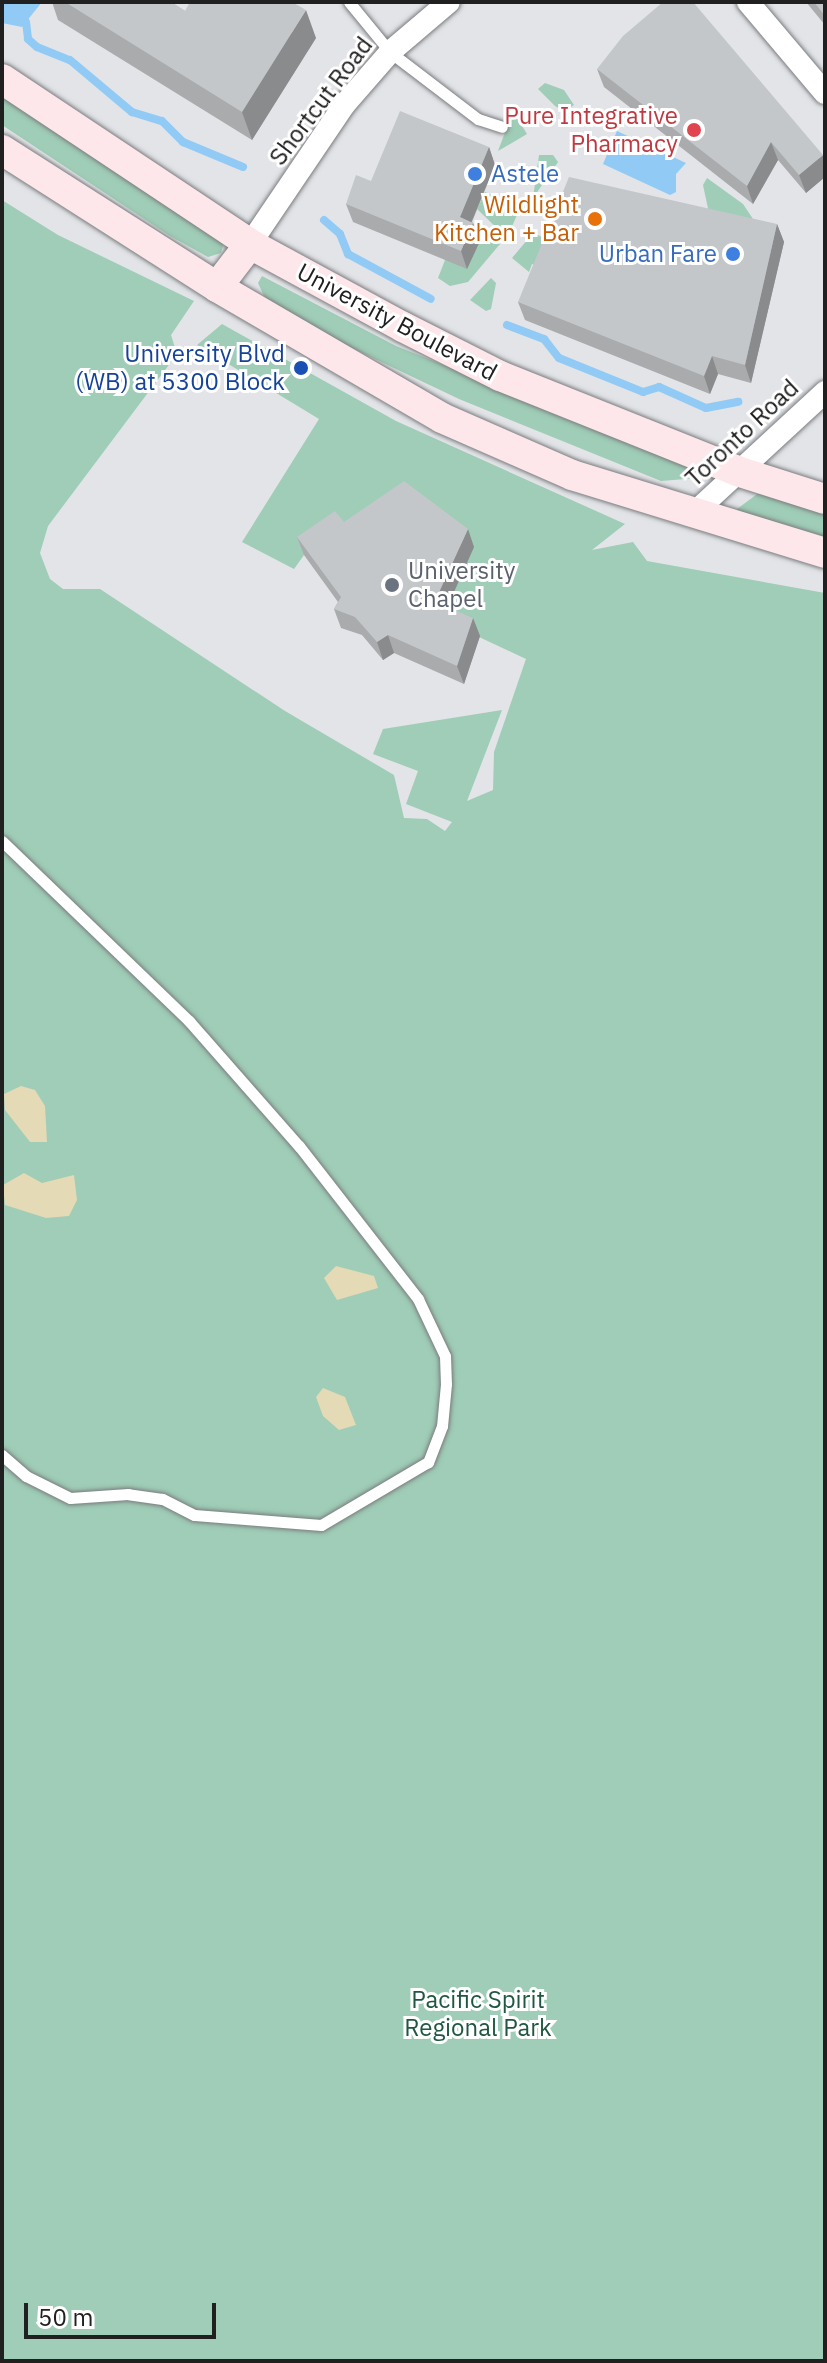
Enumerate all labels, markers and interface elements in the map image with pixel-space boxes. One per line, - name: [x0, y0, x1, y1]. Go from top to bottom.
- street label: Shortcut Road: [263, 31, 379, 171]
- place label: Pure Integrative Pharmacy: [504, 102, 678, 158]
- marker: Pure Integrative Pharmacy: [685, 121, 703, 139]
- place label: Astele: [491, 160, 559, 188]
- marker: Astele: [466, 165, 484, 183]
- place label: Wildlight Kitchen + Bar: [434, 191, 579, 247]
- marker: Wildlight Kitchen + Bar: [586, 210, 604, 228]
- place label: Urban Fare: [599, 240, 717, 268]
- marker: Urban Fare: [724, 245, 742, 263]
- street label: University Boulevard: [292, 257, 502, 387]
- place label: University Blvd (WB) at 5300 Block: [75, 340, 285, 396]
- marker: University Blvd (WB) at 5300 Block: [292, 359, 310, 377]
- street label: Toronto Road: [680, 373, 804, 493]
- place label: University Chapel: [408, 557, 516, 613]
- marker: University Chapel: [383, 576, 401, 594]
- park label: Pacific Spirit Regional Park: [404, 1986, 552, 2042]
- scale bar: [28, 2287, 220, 2337]
- text: 50 m: [38, 2301, 93, 2333]

